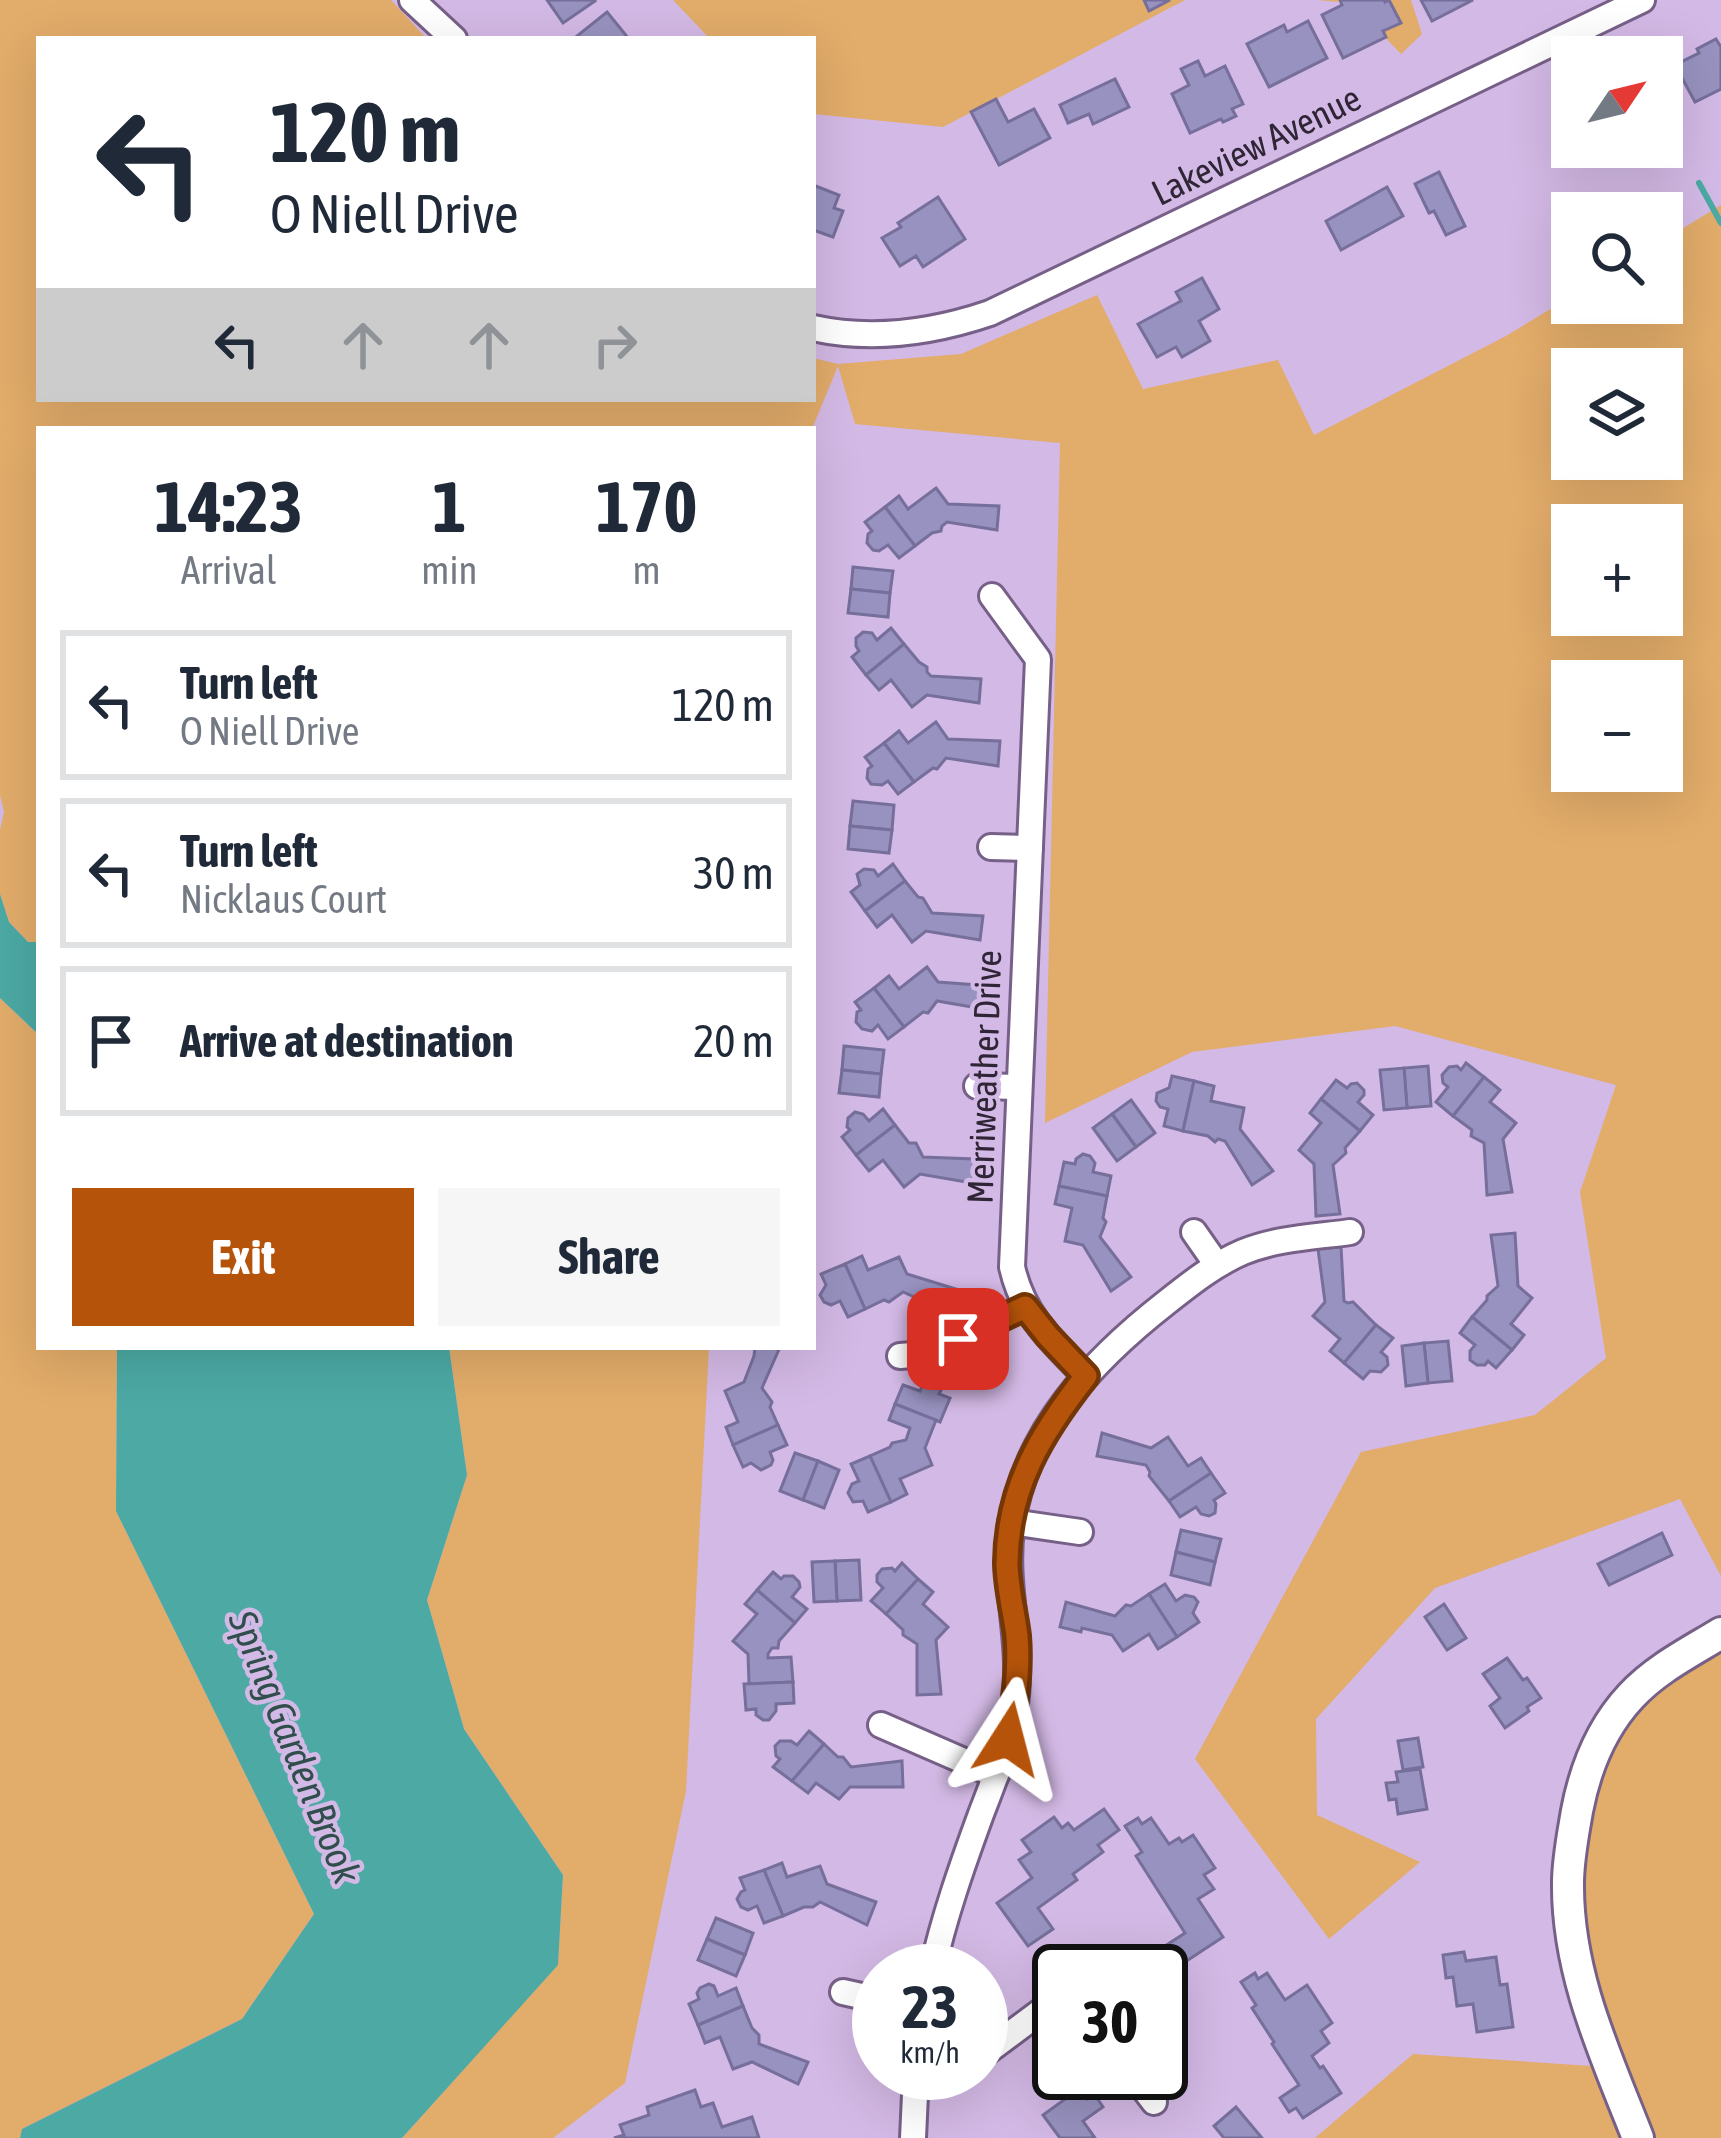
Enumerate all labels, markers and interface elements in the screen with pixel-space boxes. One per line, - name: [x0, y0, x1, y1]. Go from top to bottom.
- north arrow: [1551, 36, 1683, 168]
- map controls: [1551, 36, 1683, 792]
- street label: Lakeview Avenue: [1145, 76, 1367, 214]
- icon: left: [72, 84, 228, 240]
- text: 120 m: [270, 84, 460, 180]
- text: O Niell Drive: [270, 183, 519, 244]
- button: search: [1551, 192, 1683, 324]
- icon: left: [204, 312, 270, 378]
- icon: ahead: [330, 312, 396, 378]
- icon: ahead: [456, 312, 522, 378]
- icon: right: [582, 312, 648, 378]
- button: layers: [1551, 348, 1683, 480]
- text: 14:23: [155, 465, 303, 547]
- text: 1: [432, 465, 466, 547]
- text: 170: [596, 465, 697, 547]
- button: +: [1551, 504, 1683, 636]
- text: Arrival: [181, 548, 276, 592]
- text: min: [421, 548, 477, 592]
- text: m: [633, 548, 661, 592]
- text: Turn left: [180, 657, 318, 709]
- button: −: [1551, 660, 1683, 792]
- icon: left: [78, 672, 144, 738]
- text: 120 m: [672, 679, 774, 731]
- text: O Niell Drive: [180, 709, 360, 753]
- text: Turn left: [180, 825, 318, 877]
- icon: left: [78, 840, 144, 906]
- text: 30 m: [693, 847, 774, 899]
- text: Nicklaus Court: [180, 877, 387, 921]
- street label: Merriweather Drive: [959, 949, 1009, 1205]
- icon: arrive: [78, 1008, 144, 1074]
- text: Arrive at destination: [180, 1015, 514, 1067]
- text: 20 m: [693, 1015, 774, 1067]
- button: Exit: [72, 1188, 414, 1326]
- button: Share: [438, 1188, 780, 1326]
- pin: [907, 1288, 1009, 1390]
- icon: arrive: [925, 1306, 991, 1372]
- water label: Spring Garden Brook: [220, 1603, 370, 1891]
- position arrow: [945, 1676, 1071, 1802]
- speed limit sign: 30: [1032, 1944, 1188, 2100]
- text: 23: [902, 1972, 958, 2041]
- text: km/h: [900, 2035, 960, 2069]

